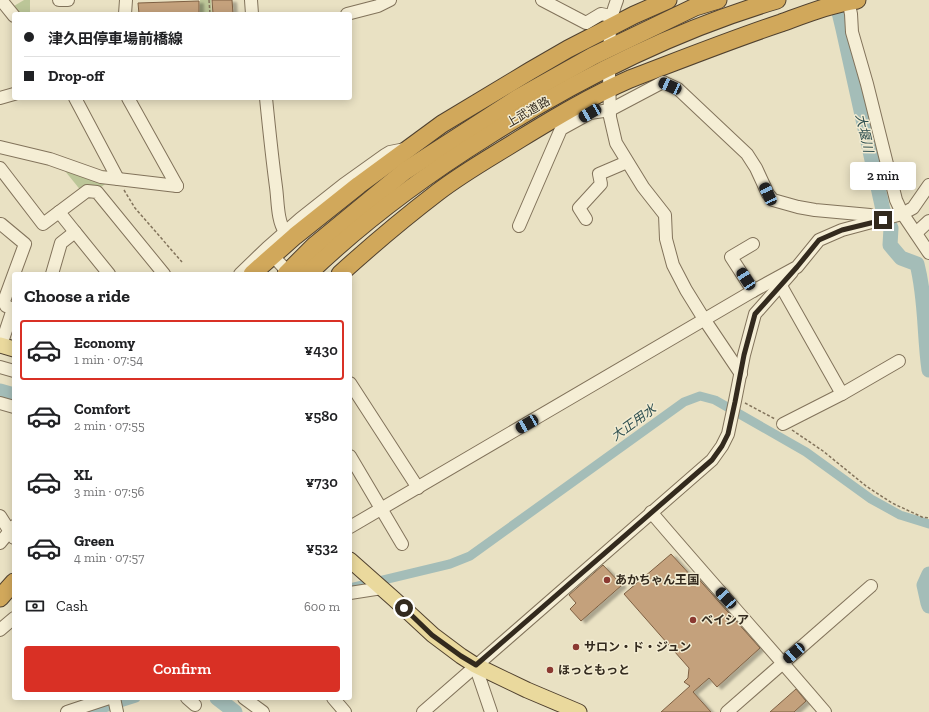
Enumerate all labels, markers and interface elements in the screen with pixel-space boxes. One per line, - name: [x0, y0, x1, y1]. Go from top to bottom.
- text: 津久田停車場前橋線: [48, 30, 183, 48]
- text: Drop-off: [48, 67, 104, 85]
- car: [657, 76, 683, 96]
- street label: 上武道路: [504, 94, 552, 130]
- car: [577, 102, 603, 124]
- water label: 大堰川: [853, 112, 877, 156]
- callout: 2 min: [850, 162, 916, 190]
- text: 2 min: [867, 168, 899, 183]
- car: [757, 181, 779, 207]
- route end: [874, 211, 892, 229]
- car: [734, 266, 758, 292]
- text: Choose a ride: [24, 285, 130, 307]
- icon: car: [26, 332, 62, 368]
- text: Economy: [74, 334, 135, 352]
- text: ¥430: [304, 341, 338, 359]
- text: 1 min · 07:54: [74, 352, 143, 367]
- icon: car: [26, 398, 62, 434]
- text: Comfort: [74, 400, 130, 418]
- water label: 大正用水: [608, 400, 660, 444]
- text: ¥580: [305, 407, 338, 425]
- car: [514, 413, 540, 435]
- text: 2 min · 07:55: [74, 418, 145, 433]
- icon: car: [26, 464, 62, 500]
- text: XL: [74, 466, 92, 484]
- text: ¥730: [305, 473, 338, 491]
- text: 3 min · 07:56: [74, 484, 144, 499]
- icon: car: [26, 530, 62, 566]
- text: Green: [74, 532, 114, 550]
- text: ¥532: [306, 539, 338, 557]
- text: 4 min · 07:57: [74, 550, 144, 565]
- place label: あかちゃん王国: [615, 573, 699, 587]
- marker: あかちゃん王国: [602, 575, 612, 585]
- car: [714, 585, 738, 611]
- icon: cash: [24, 595, 46, 617]
- text: Cash: [56, 597, 88, 615]
- text: 600 m: [304, 599, 340, 614]
- route start: [395, 599, 413, 617]
- place label: ベイシア: [701, 613, 749, 627]
- marker: ベイシア: [688, 615, 698, 625]
- place label: サロン・ド・ジュン: [584, 640, 691, 654]
- car: [781, 641, 807, 665]
- marker: サロン・ド・ジュン: [571, 642, 581, 652]
- button: Confirm: [24, 646, 340, 692]
- place label: ほっともっと: [558, 663, 630, 677]
- marker: ほっともっと: [545, 665, 555, 675]

